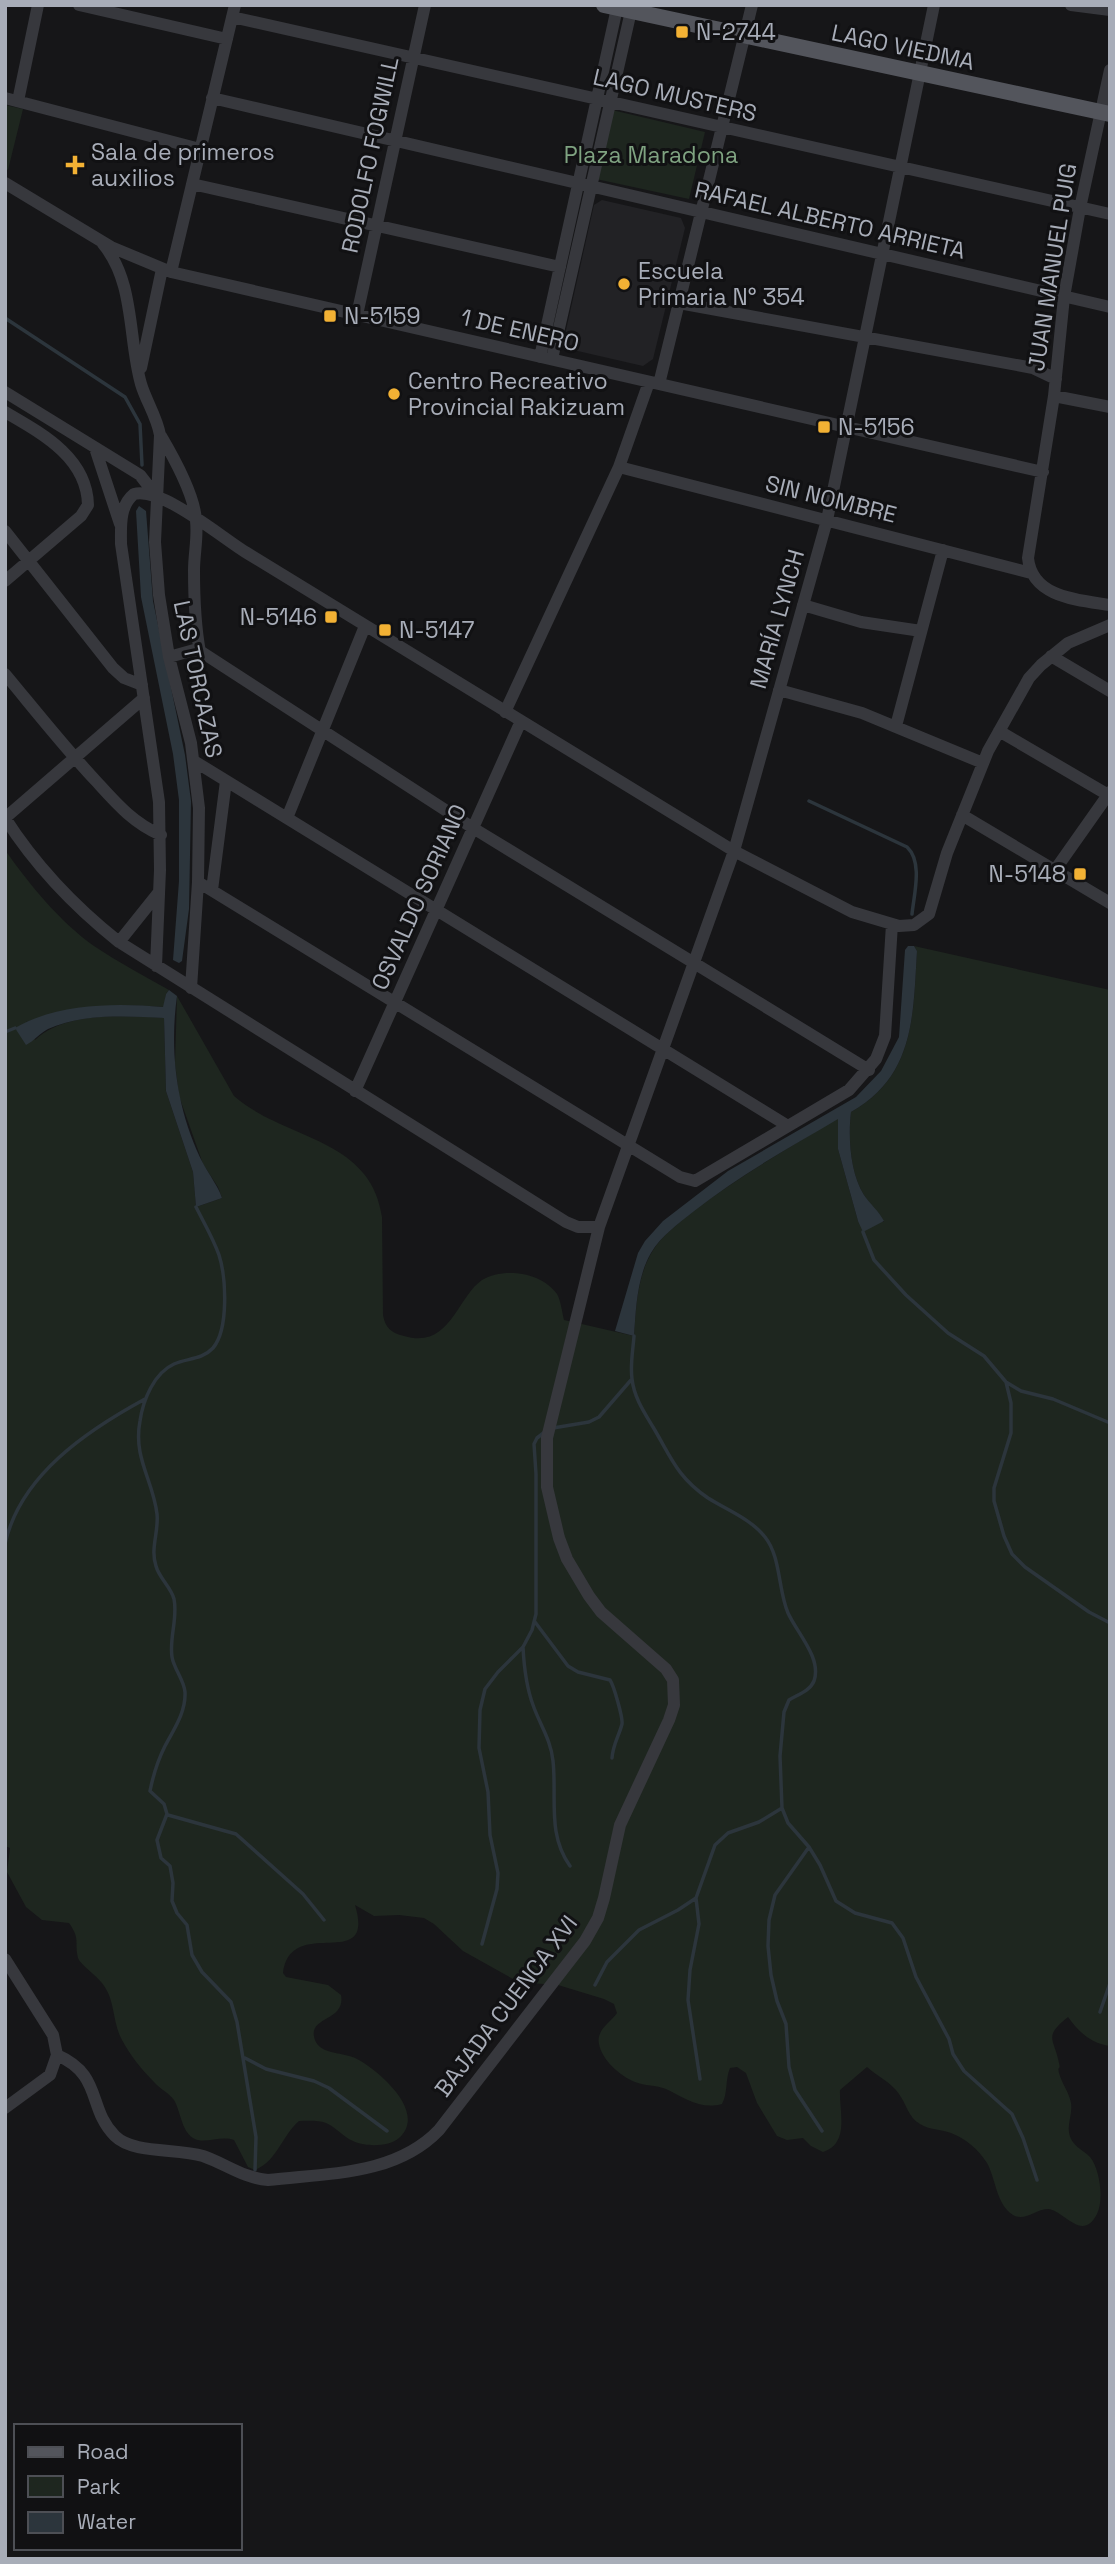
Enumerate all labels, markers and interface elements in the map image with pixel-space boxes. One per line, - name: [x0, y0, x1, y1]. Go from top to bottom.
- place label: N-2744: [696, 17, 776, 47]
- street label: LAGO VIEDMA: [829, 17, 977, 77]
- marker: N-2744: [674, 24, 690, 40]
- street label: RODOLFO FOGWILL: [335, 54, 405, 256]
- street label: LAGO MUSTERS: [590, 62, 760, 128]
- place label: Sala de primeros auxilios: [91, 137, 275, 193]
- park label: Plaza Maradona: [564, 140, 738, 170]
- marker: Sala de primeros auxilios: [65, 155, 85, 175]
- street label: JUAN MANUEL PUIG: [1021, 161, 1083, 373]
- street label: RAFAEL ALBERTO ARRIETA: [692, 174, 968, 266]
- place label: Escuela Primaria N° 354: [638, 256, 805, 312]
- marker: Escuela Primaria N° 354: [616, 276, 632, 292]
- place label: N-5159: [344, 301, 421, 331]
- street label: 1 DE ENERO: [458, 302, 582, 358]
- marker: N-5159: [322, 308, 338, 324]
- place label: Centro Recreativo Provincial Rakizuam: [408, 366, 625, 422]
- marker: Centro Recreativo Provincial Rakizuam: [386, 386, 402, 402]
- place label: N-5156: [838, 412, 915, 442]
- marker: N-5156: [816, 419, 832, 435]
- street label: SIN NOMBRE: [762, 468, 900, 530]
- street label: MARÍA LYNCH: [743, 546, 811, 692]
- street label: LAS TORCAZAS: [167, 598, 229, 760]
- place label: N-5146: [240, 602, 317, 632]
- marker: N-5146: [323, 609, 339, 625]
- place label: N-5147: [399, 615, 474, 645]
- marker: N-5147: [377, 622, 393, 638]
- street label: OSVALDO SORIANO: [365, 799, 473, 995]
- place label: N-5148: [989, 859, 1066, 889]
- marker: N-5148: [1072, 866, 1088, 882]
- street label: BAJADA CUENCA XVI: [428, 1909, 584, 2103]
- legend: [14, 2424, 242, 2550]
- text: Road: [77, 2438, 129, 2465]
- text: Park: [77, 2473, 121, 2500]
- text: Water: [77, 2508, 136, 2535]

